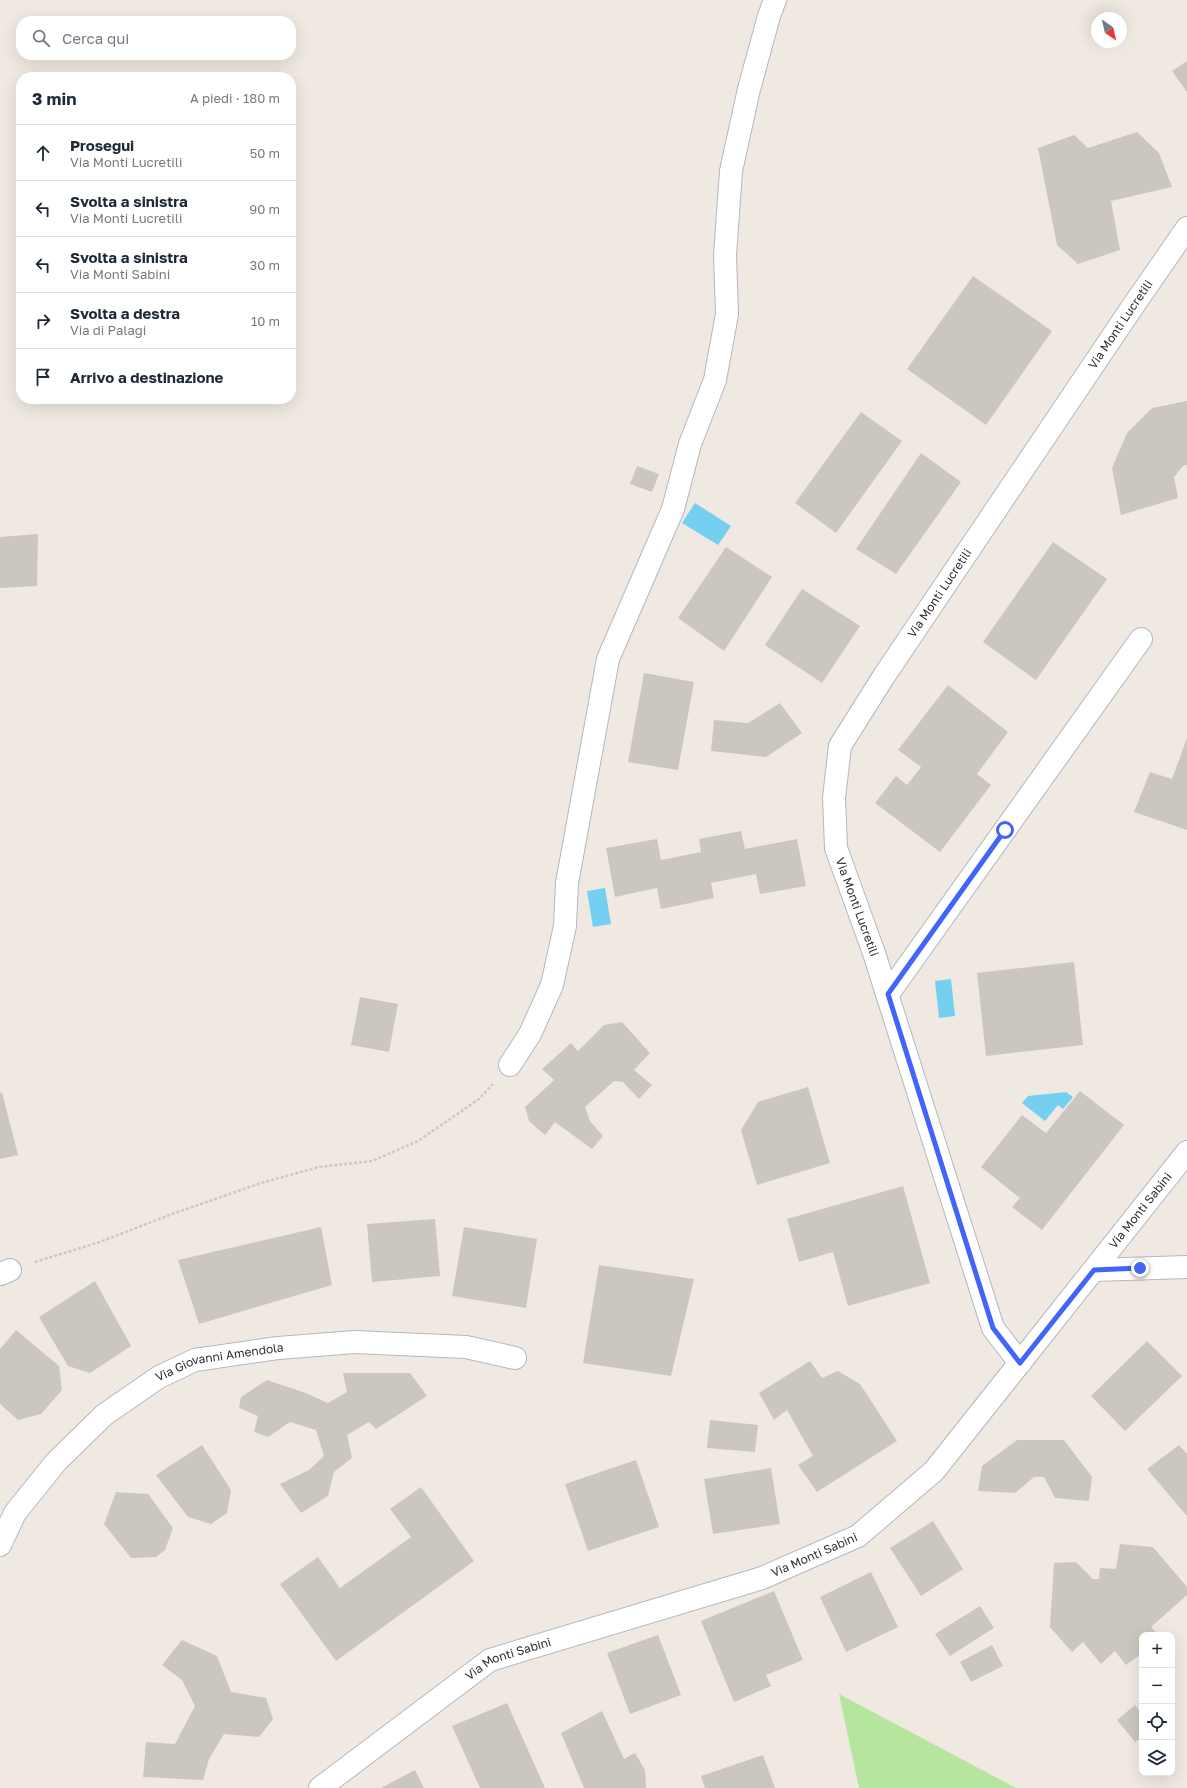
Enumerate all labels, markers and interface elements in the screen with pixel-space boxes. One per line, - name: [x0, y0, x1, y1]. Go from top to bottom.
- north arrow: [1091, 12, 1127, 48]
- search box: [16, 16, 296, 60]
- icon: search: [30, 27, 52, 49]
- text: Cerca qui: [62, 29, 129, 47]
- text: 3 min: [32, 88, 76, 109]
- text: A piedi · 180 m: [190, 90, 280, 106]
- text: Prosegui: [70, 136, 134, 154]
- icon: ahead: [32, 142, 54, 164]
- text: 50 m: [250, 145, 280, 161]
- text: Via Monti Lucretili: [70, 154, 182, 170]
- text: Svolta a sinistra: [70, 192, 188, 210]
- icon: left: [32, 198, 54, 220]
- text: 90 m: [249, 201, 280, 217]
- text: Via Monti Lucretili: [70, 210, 182, 226]
- text: Svolta a sinistra: [70, 248, 188, 266]
- icon: left: [32, 254, 54, 276]
- text: 30 m: [250, 257, 280, 273]
- text: Via Monti Sabini: [70, 266, 170, 282]
- street label: Via Monti Lucretili: [1085, 277, 1156, 372]
- text: Svolta a destra: [70, 304, 180, 322]
- icon: right: [32, 310, 54, 332]
- text: 10 m: [251, 313, 280, 329]
- text: Via di Palagi: [70, 322, 146, 338]
- icon: arrive: [32, 366, 54, 388]
- text: Arrivo a destinazione: [70, 368, 223, 386]
- street label: Via Monti Lucretili: [904, 546, 974, 640]
- route start: [996, 821, 1014, 839]
- street label: Via Monti Lucretili: [833, 855, 882, 958]
- street label: Via Monti Sabini: [1105, 1169, 1175, 1251]
- route end: [1131, 1259, 1149, 1277]
- street label: Via Giovanni Amendola: [153, 1340, 284, 1385]
- street label: Via Monti Sabini: [769, 1529, 860, 1580]
- map controls: [1139, 1632, 1175, 1776]
- button: +: [1139, 1632, 1175, 1668]
- street label: Via Monti Sabini: [462, 1634, 553, 1683]
- button: −: [1139, 1668, 1175, 1704]
- button: locate: [1139, 1704, 1175, 1740]
- button: layers: [1139, 1740, 1175, 1776]

